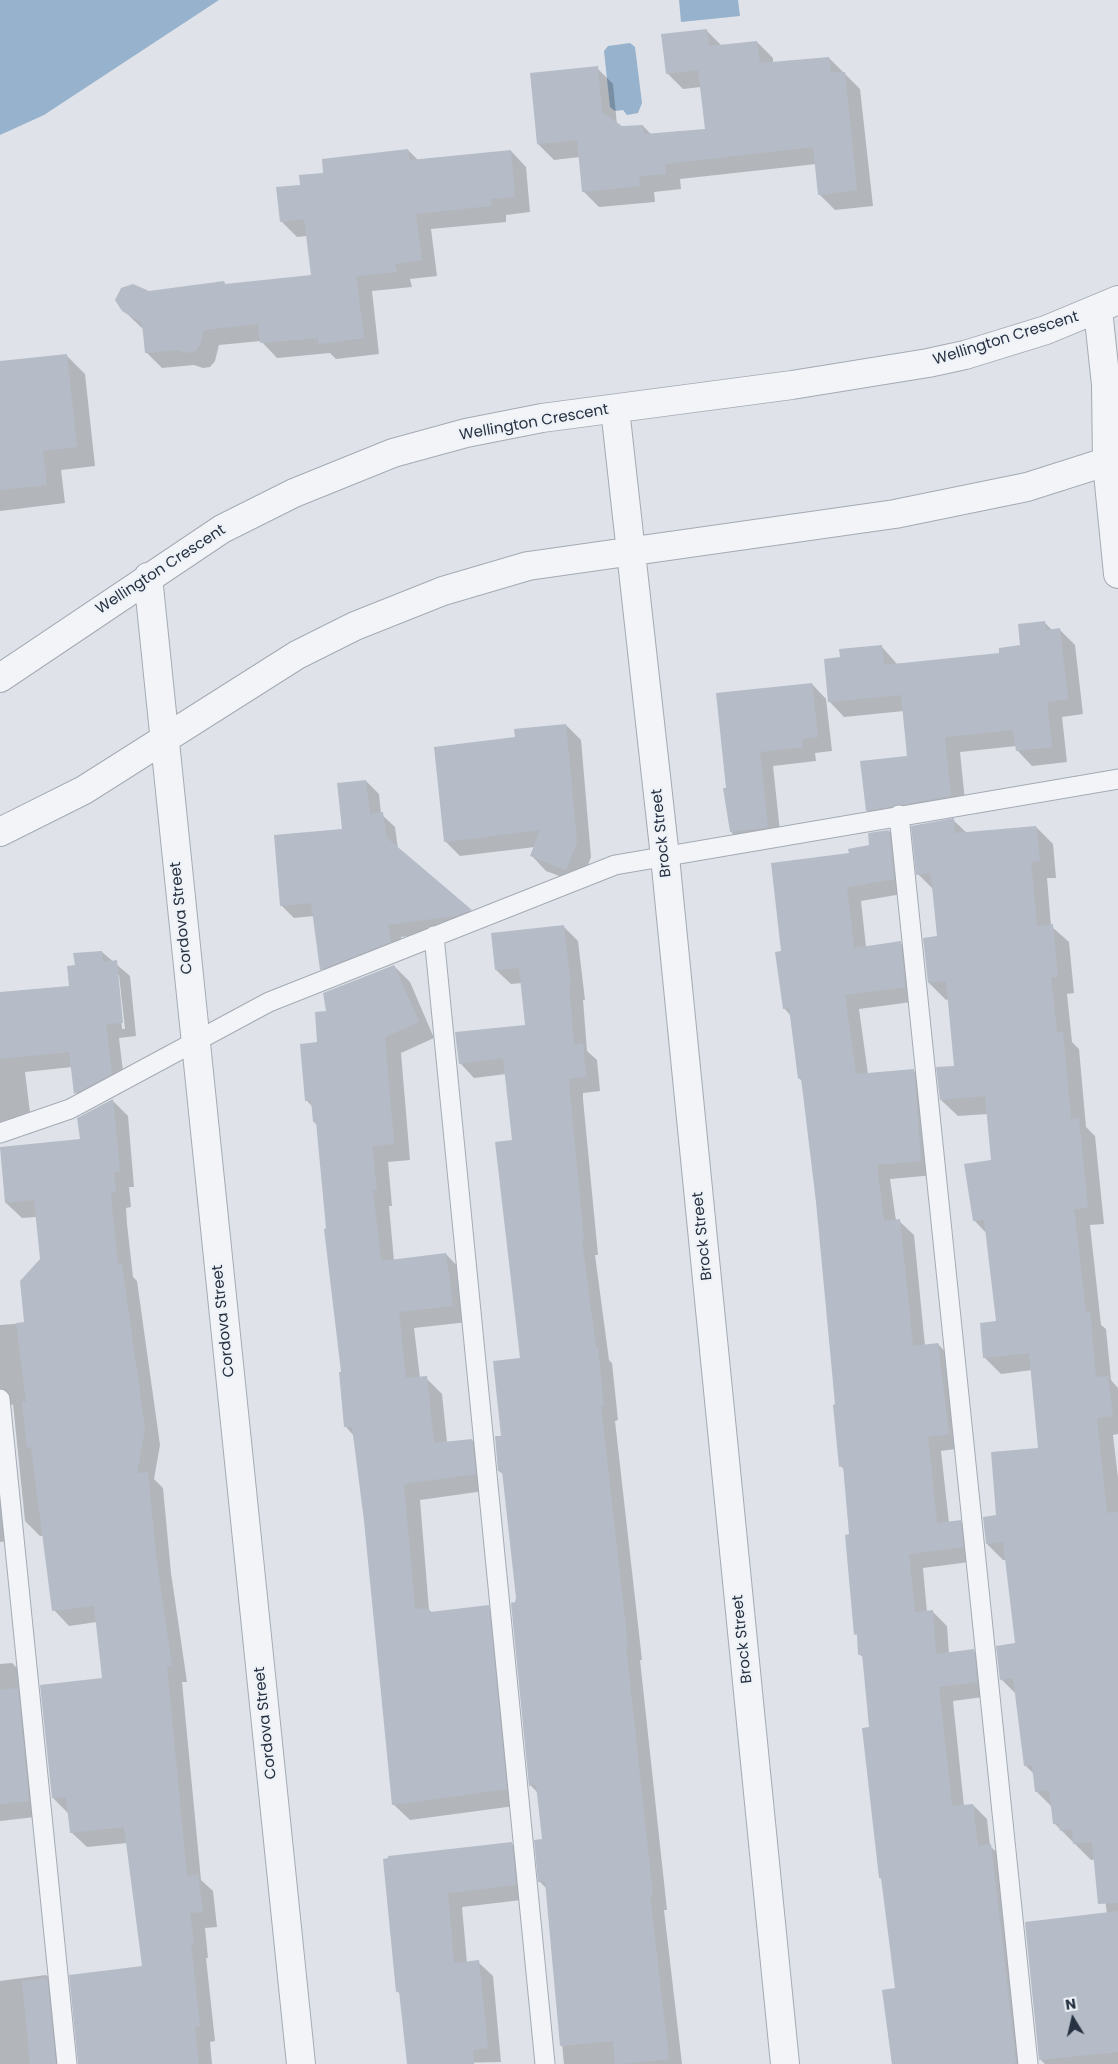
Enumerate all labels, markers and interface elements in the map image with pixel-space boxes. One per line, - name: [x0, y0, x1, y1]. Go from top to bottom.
- street label: Wellington Crescent: [931, 308, 1081, 370]
- street label: Wellington Crescent: [458, 401, 610, 445]
- street label: Wellington Crescent: [93, 521, 229, 619]
- street label: Brock Street: [648, 788, 676, 878]
- street label: Cordova Street: [167, 861, 197, 975]
- street label: Brock Street: [689, 1191, 717, 1281]
- street label: Cordova Street: [209, 1264, 239, 1378]
- street label: Brock Street: [729, 1594, 757, 1684]
- street label: Cordova Street: [251, 1666, 281, 1780]
- text: N: [1064, 1993, 1077, 2015]
- north arrow: [1048, 1994, 1098, 2044]

